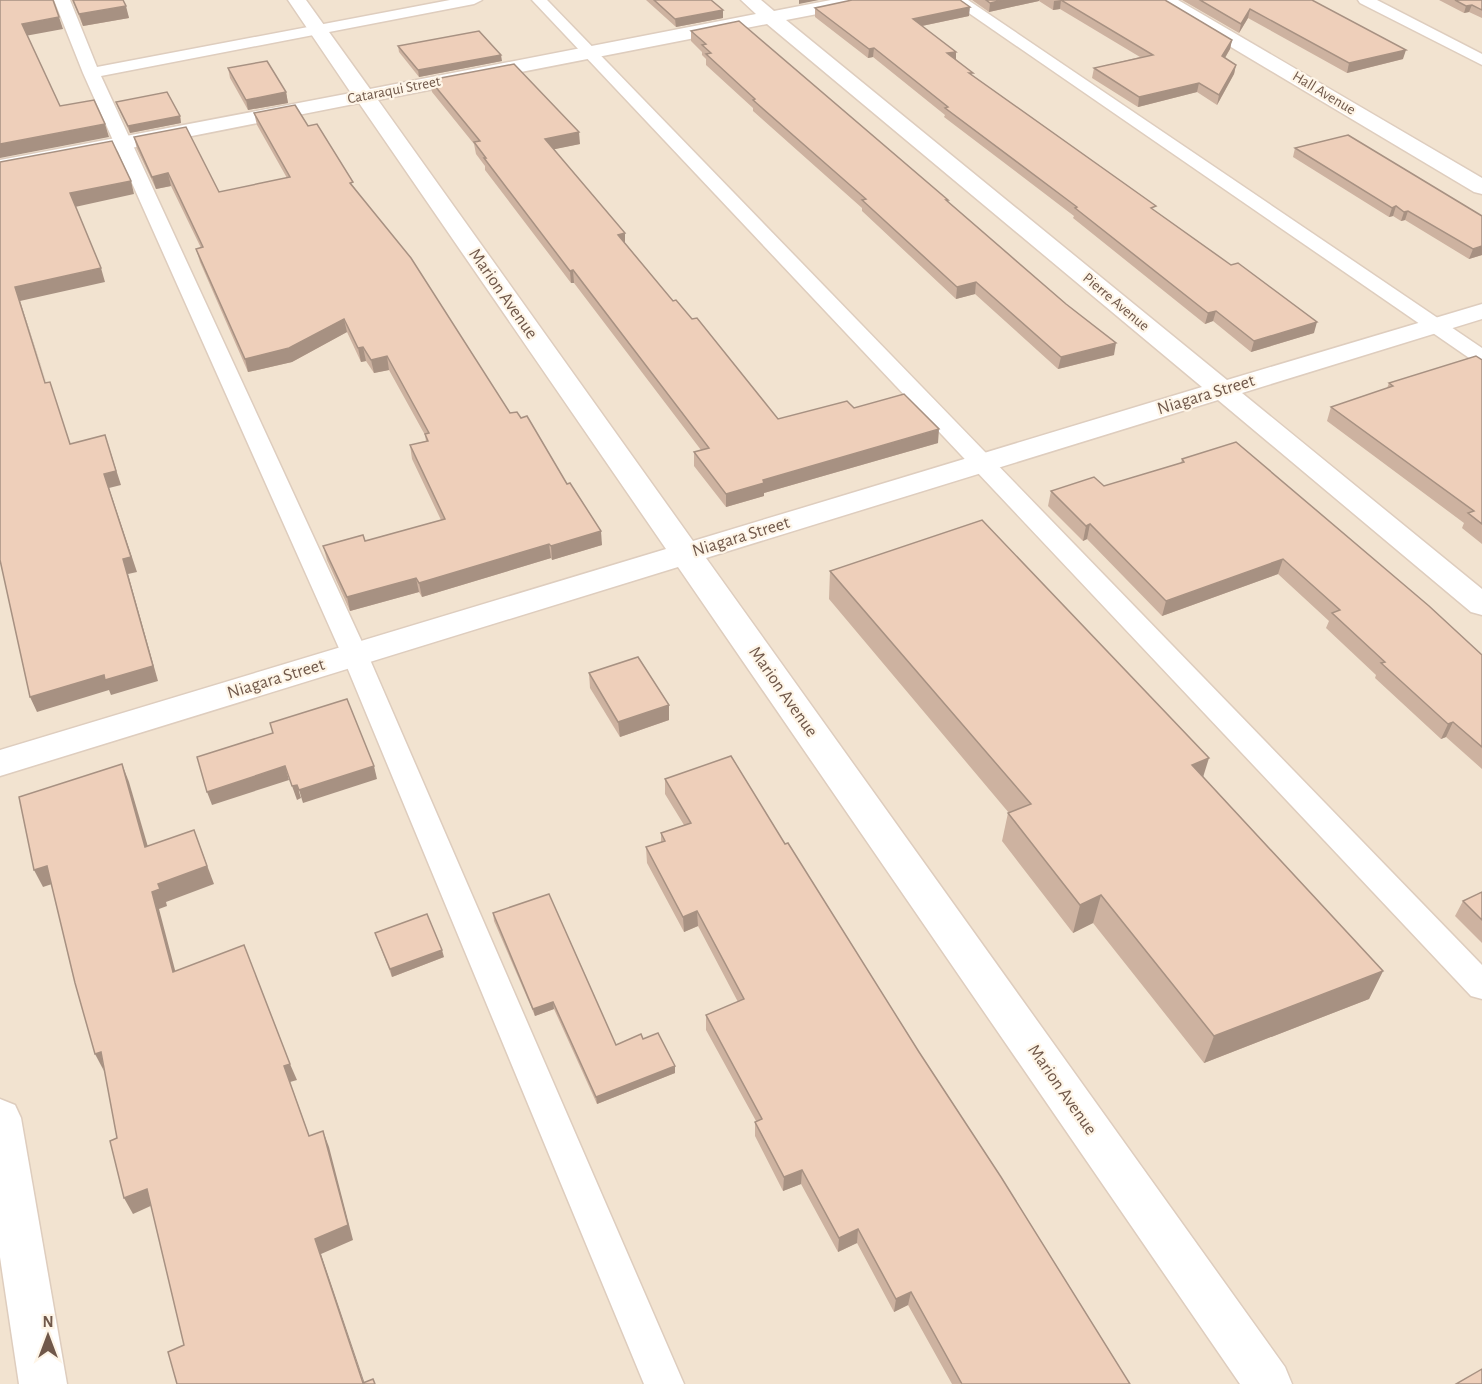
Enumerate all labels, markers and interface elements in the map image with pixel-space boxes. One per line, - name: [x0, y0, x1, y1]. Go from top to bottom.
- street label: Hall Avenue: [1290, 68, 1358, 118]
- street label: Cataraqui Street: [346, 74, 442, 106]
- street label: Marion Avenue: [465, 246, 541, 342]
- street label: Pierre Avenue: [1080, 270, 1152, 334]
- street label: Niagara Street: [1155, 372, 1257, 418]
- street label: Niagara Street: [690, 514, 792, 560]
- street label: Marion Avenue: [745, 644, 821, 740]
- street label: Niagara Street: [225, 656, 327, 702]
- street label: Marion Avenue: [1024, 1042, 1100, 1138]
- north arrow: [18, 1306, 78, 1366]
- text: N: [42, 1314, 54, 1330]

